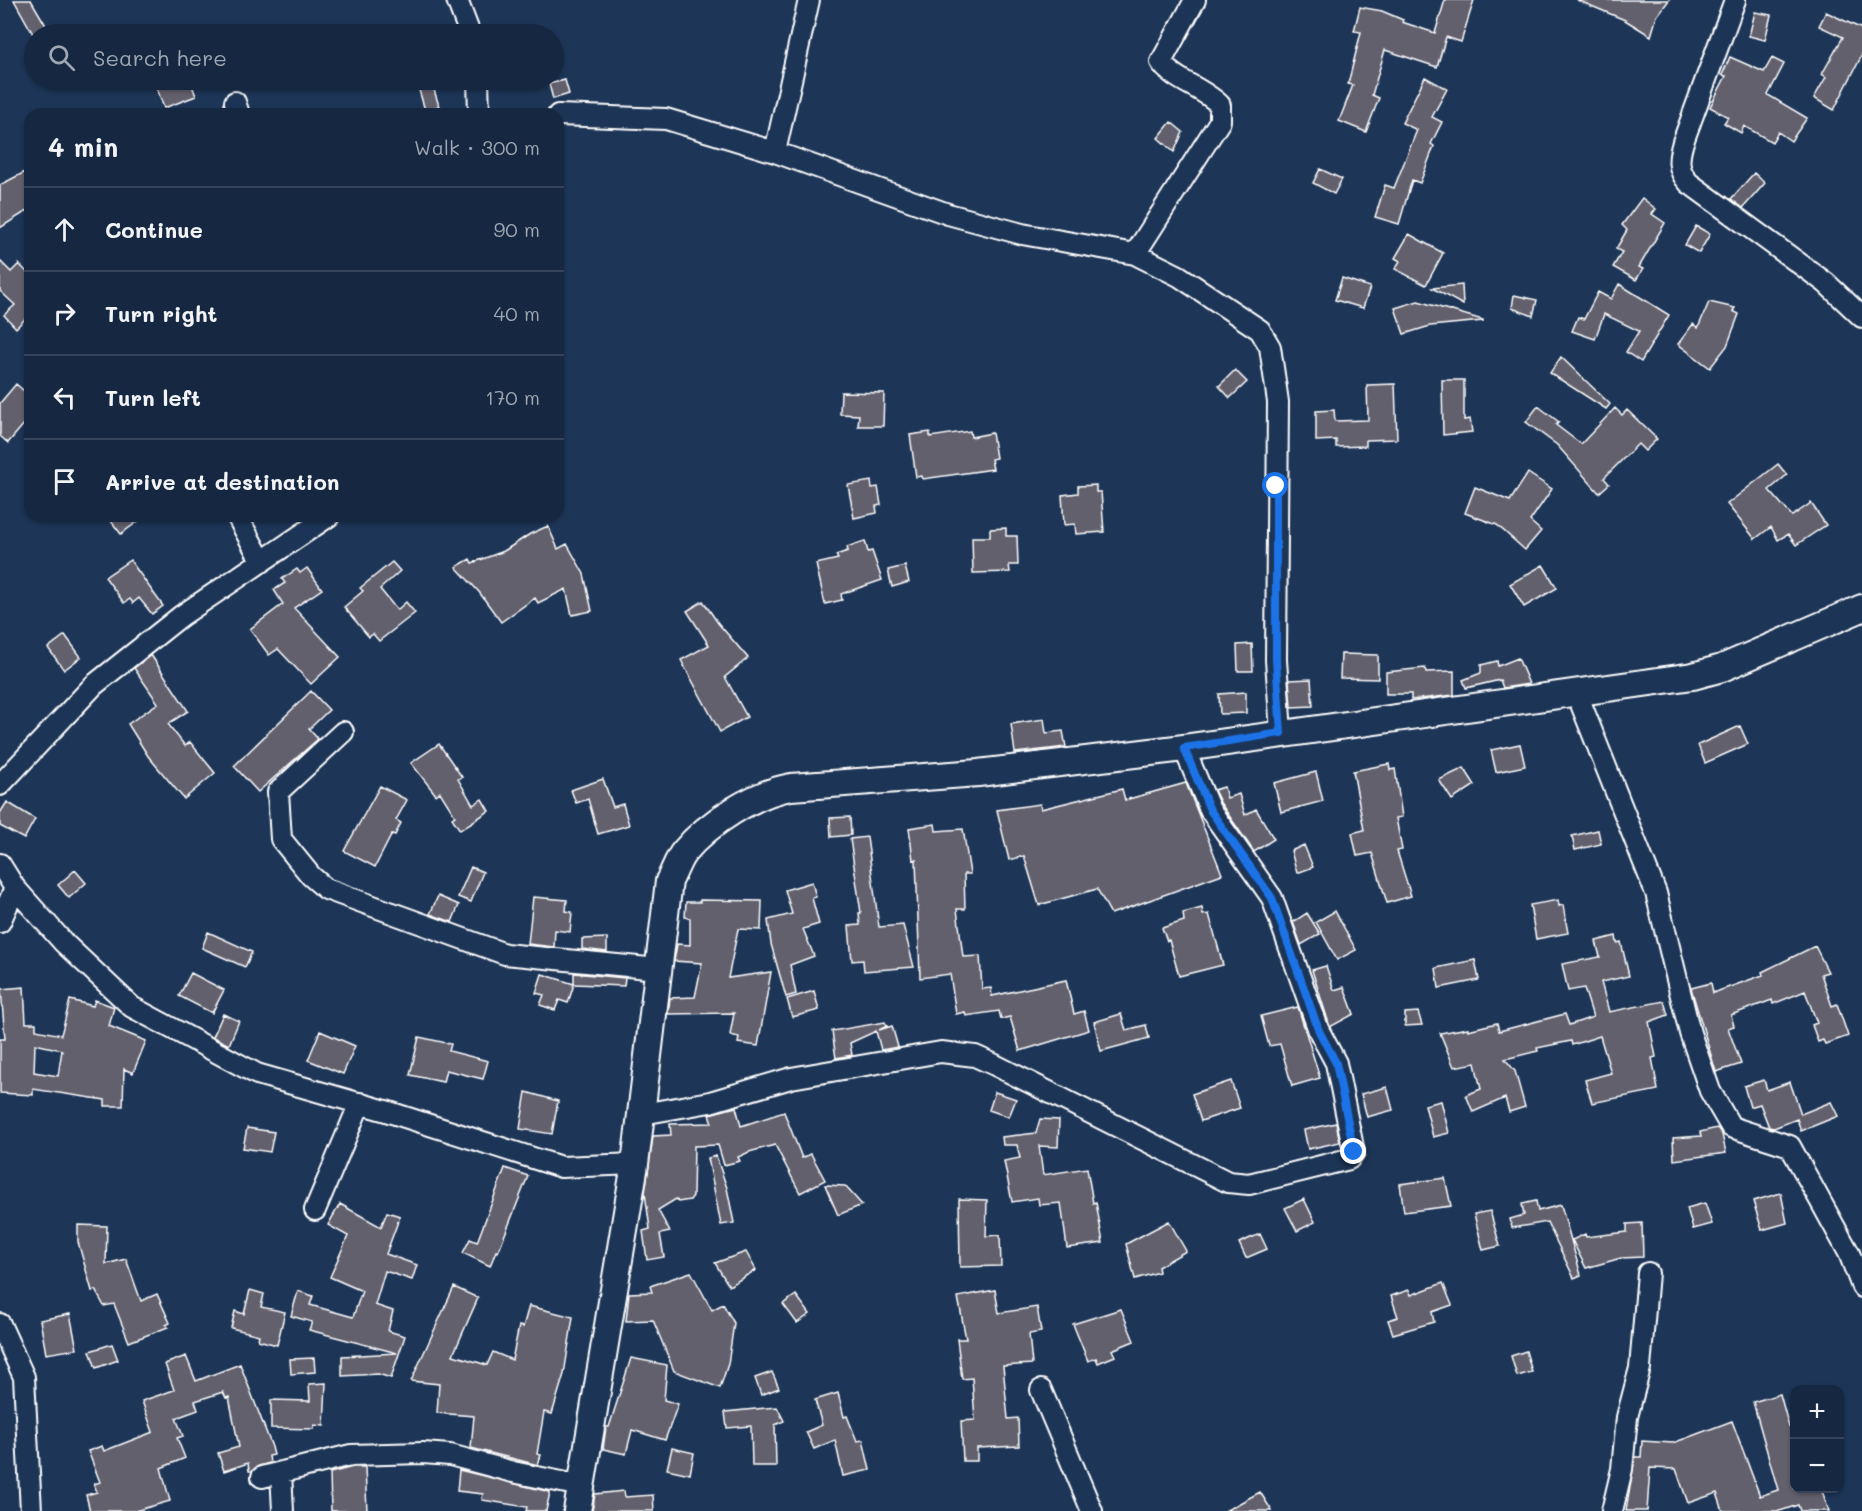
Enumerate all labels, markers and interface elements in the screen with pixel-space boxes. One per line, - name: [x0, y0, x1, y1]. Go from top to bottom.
- search box: [24, 24, 564, 90]
- icon: search: [45, 41, 78, 74]
- text: Search here: [93, 43, 227, 72]
- text: 4 min: [48, 130, 118, 164]
- text: Walk · 300 m: [414, 134, 540, 160]
- icon: ahead: [48, 213, 81, 246]
- text: Continue: [105, 215, 203, 244]
- text: 90 m: [494, 216, 540, 242]
- icon: right: [48, 297, 81, 330]
- text: Turn right: [105, 299, 217, 328]
- text: 40 m: [494, 300, 540, 326]
- icon: left: [48, 381, 81, 414]
- text: Turn left: [105, 383, 201, 412]
- text: 170 m: [485, 384, 540, 410]
- icon: arrive: [48, 465, 81, 498]
- text: Arrive at destination: [105, 467, 340, 496]
- route start: [1262, 472, 1288, 498]
- route end: [1340, 1138, 1366, 1164]
- map controls: [1790, 1385, 1844, 1493]
- button: +: [1790, 1385, 1844, 1439]
- button: −: [1790, 1439, 1844, 1493]

